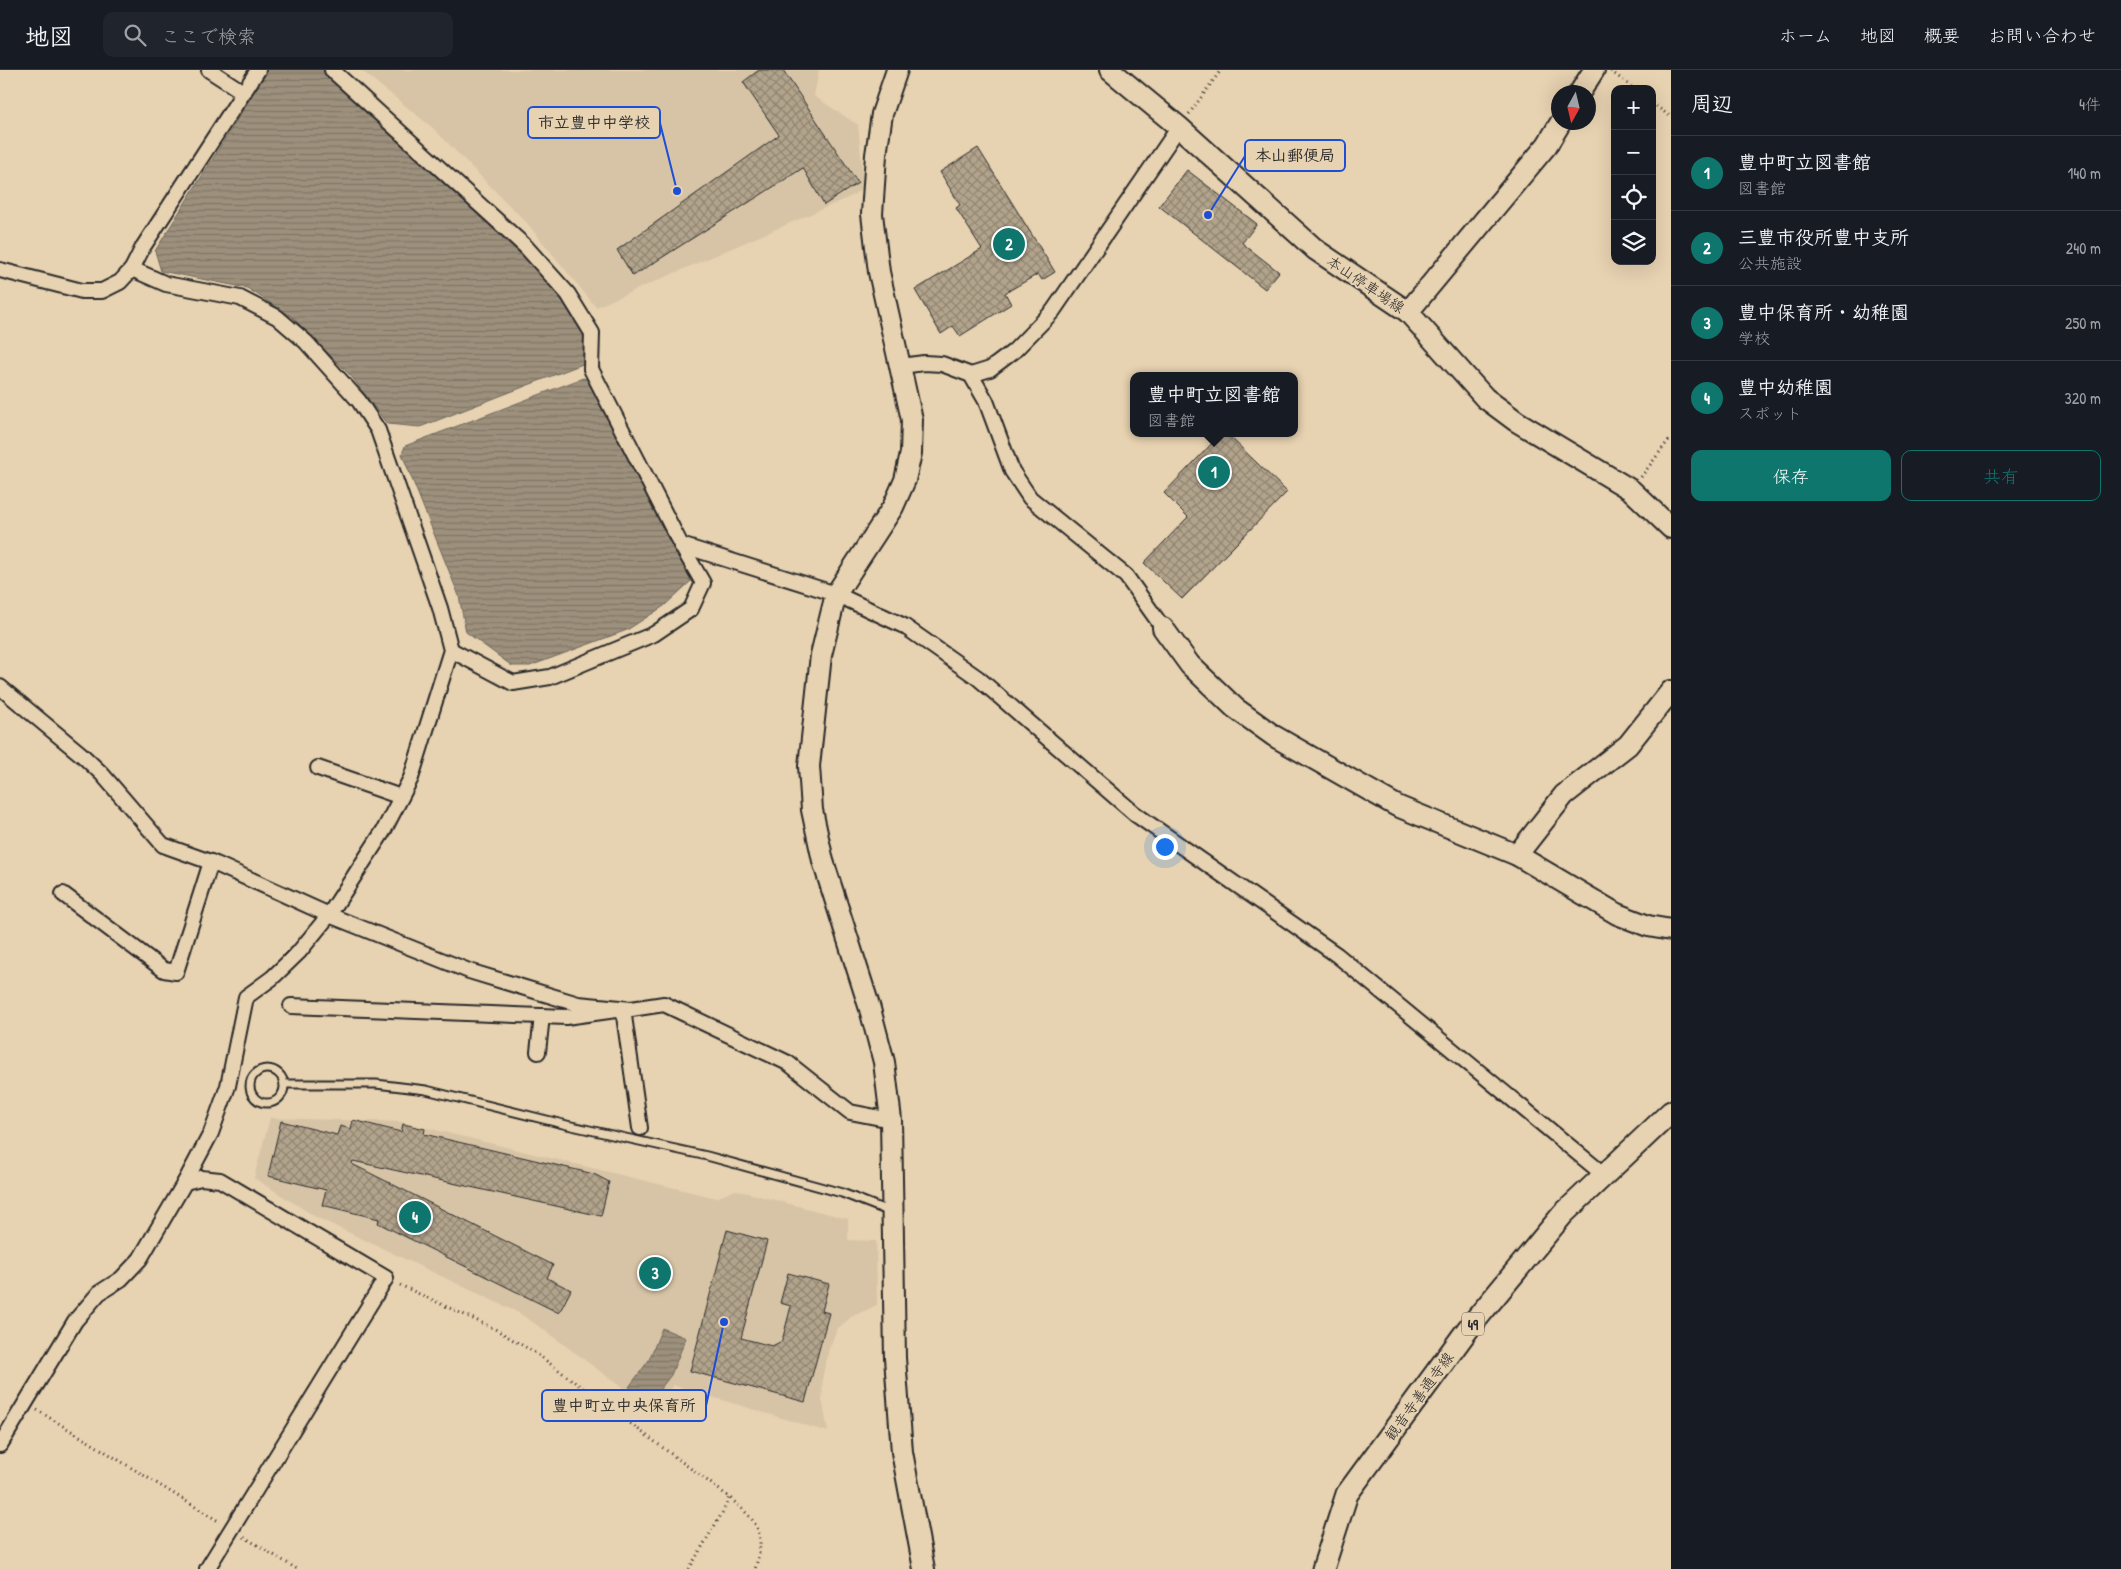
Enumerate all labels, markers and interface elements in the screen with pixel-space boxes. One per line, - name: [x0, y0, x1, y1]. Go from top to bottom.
- search box: [103, 12, 453, 57]
- text: 地図: [25, 20, 73, 52]
- icon: search: [121, 21, 149, 49]
- text: ここで検索: [161, 23, 256, 49]
- text: ホーム: [1779, 23, 1832, 48]
- text: 地図: [1860, 23, 1896, 48]
- text: 概要: [1924, 23, 1960, 48]
- text: お問い合わせ: [1988, 23, 2096, 48]
- north arrow: [1551, 85, 1596, 130]
- map controls: [1611, 85, 1656, 265]
- button: +: [1611, 85, 1656, 130]
- text: 周辺: [1691, 89, 1733, 118]
- text: 4件: [2079, 93, 2101, 115]
- callout: 市立豊中中学校: [528, 107, 660, 138]
- text: 市立豊中中学校: [538, 111, 650, 133]
- button: −: [1611, 130, 1656, 175]
- callout: 本山郵便局: [1245, 140, 1345, 171]
- text: 本山郵便局: [1255, 144, 1335, 166]
- text: 豊中町立図書館: [1738, 149, 1871, 175]
- text: 1: [1704, 162, 1710, 184]
- text: 140 m: [2067, 162, 2101, 184]
- button: locate: [1611, 175, 1656, 220]
- text: 図書館: [1738, 177, 1786, 199]
- button: layers: [1611, 220, 1656, 265]
- text: 三豊市役所豊中支所: [1738, 224, 1909, 250]
- pin: 2: [993, 225, 1025, 263]
- text: 2: [1703, 237, 1711, 259]
- text: 240 m: [2066, 237, 2101, 259]
- street label: 本山停車場線: [1323, 250, 1409, 318]
- text: 公共施設: [1738, 252, 1802, 274]
- text: 豊中保育所・幼稚園: [1738, 299, 1909, 325]
- text: 3: [1703, 312, 1711, 334]
- text: 250 m: [2065, 312, 2101, 334]
- text: 学校: [1738, 327, 1770, 349]
- popup: [1130, 372, 1298, 437]
- text: 豊中幼稚園: [1738, 374, 1833, 400]
- text: 豊中町立図書館: [1147, 381, 1281, 407]
- text: 4: [1704, 387, 1710, 409]
- text: 320 m: [2065, 387, 2101, 409]
- text: スポット: [1738, 402, 1802, 424]
- text: 図書館: [1147, 409, 1196, 431]
- button: 保存: [1691, 450, 1891, 501]
- button: 共有: [1901, 450, 2101, 501]
- pin: 1: [1198, 453, 1230, 491]
- your location: [1152, 834, 1178, 860]
- pin: 4: [399, 1198, 431, 1236]
- pin: 3: [639, 1254, 671, 1292]
- road number: 49: [1462, 1312, 1484, 1336]
- street label: 観音寺善通寺線: [1380, 1347, 1458, 1445]
- callout: 豊中町立中央保育所: [542, 1390, 706, 1421]
- text: 豊中町立中央保育所: [552, 1394, 696, 1416]

